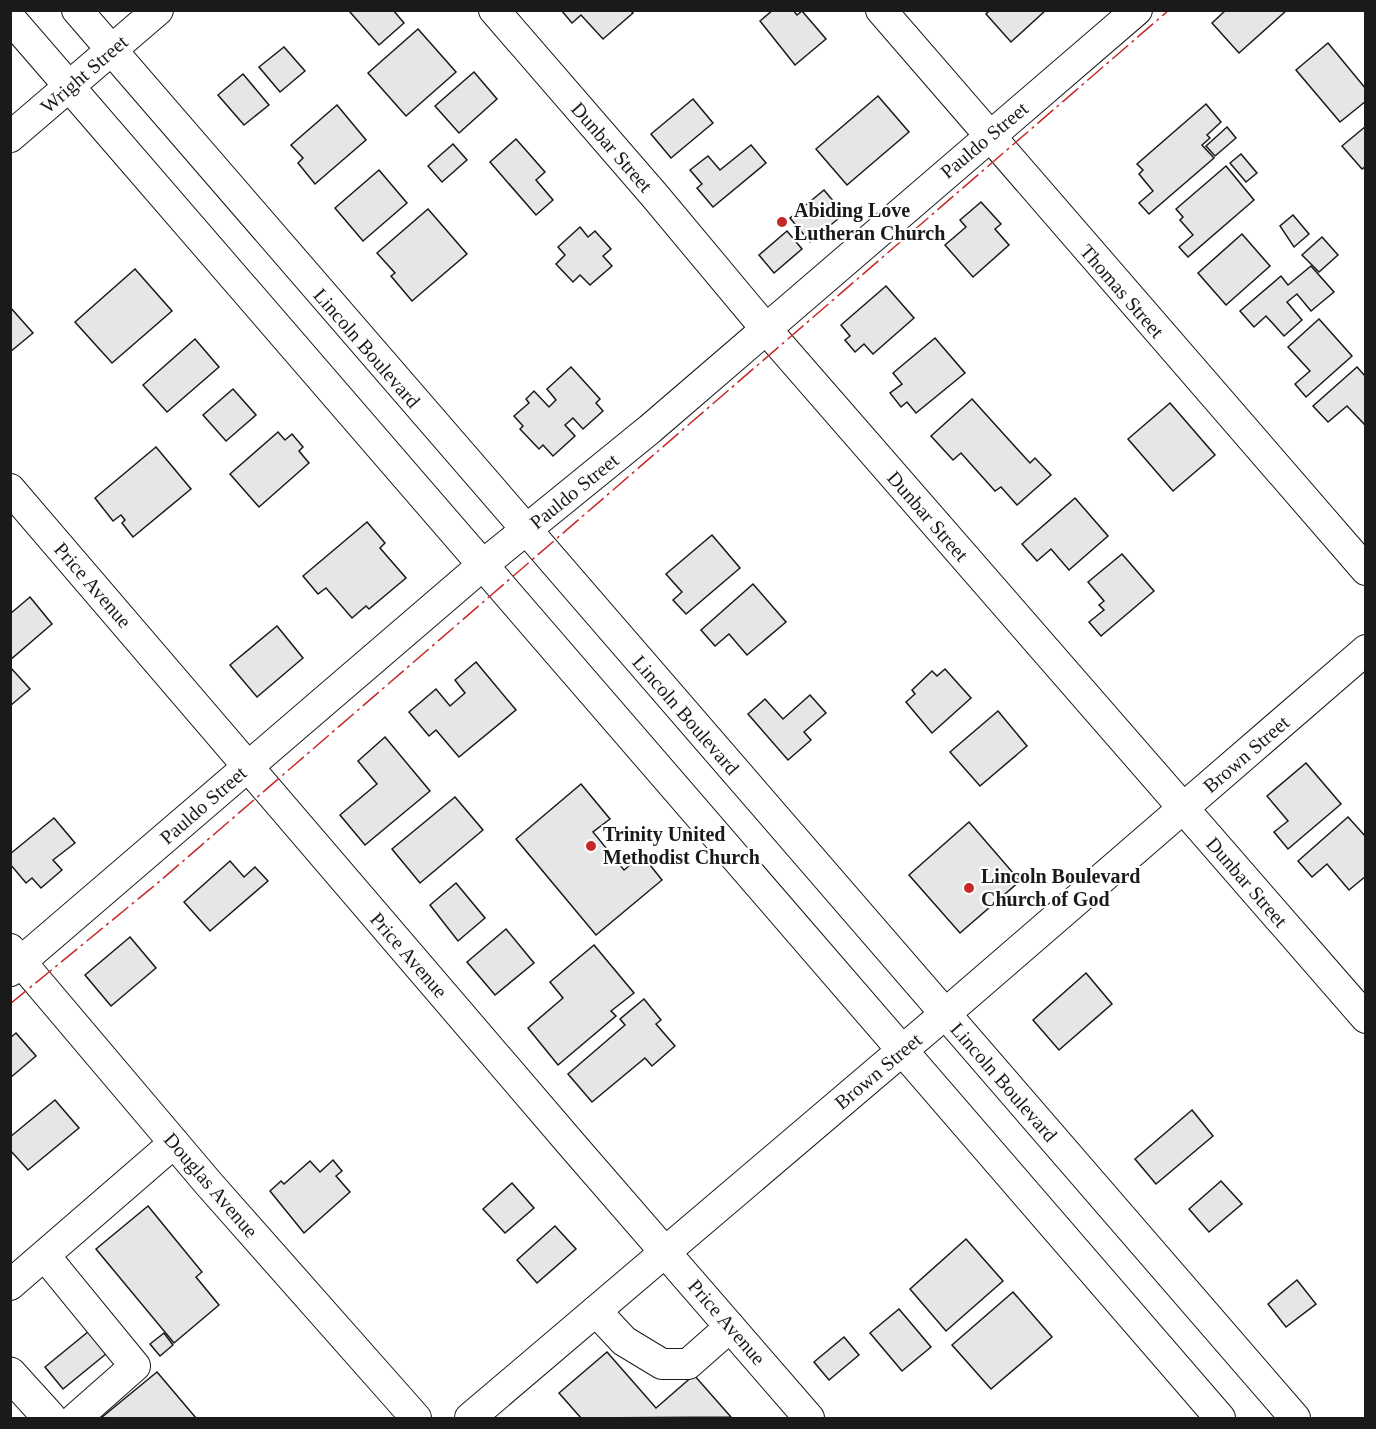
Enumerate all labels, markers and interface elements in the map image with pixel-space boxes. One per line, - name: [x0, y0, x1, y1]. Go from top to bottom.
- street label: Wright Street: [36, 30, 133, 118]
- street label: Pauldo Street: [936, 97, 1032, 183]
- street label: Dunbar Street: [567, 98, 657, 197]
- place label: Abiding Love Lutheran Church: [794, 199, 945, 244]
- marker: Abiding Love Lutheran Church: [775, 215, 789, 229]
- street label: Thomas Street: [1076, 240, 1169, 342]
- street label: Lincoln Boulevard: [309, 284, 425, 412]
- street label: Pauldo Street: [525, 448, 623, 533]
- street label: Dunbar Street: [883, 467, 973, 566]
- street label: Price Avenue: [50, 538, 136, 632]
- street label: Lincoln Boulevard: [628, 651, 744, 779]
- street label: Brown Street: [1199, 711, 1294, 797]
- street label: Pauldo Street: [155, 761, 251, 848]
- place label: Trinity United Methodist Church: [603, 823, 760, 868]
- street label: Dunbar Street: [1202, 833, 1292, 932]
- marker: Trinity United Methodist Church: [584, 839, 598, 853]
- place label: Lincoln Boulevard Church of God: [981, 865, 1140, 910]
- marker: Lincoln Boulevard Church of God: [962, 881, 976, 895]
- street label: Price Avenue: [366, 908, 452, 1002]
- street label: Lincoln Boulevard: [946, 1018, 1062, 1146]
- street label: Brown Street: [830, 1028, 926, 1114]
- street label: Douglas Avenue: [159, 1128, 262, 1242]
- street label: Price Avenue: [684, 1275, 770, 1369]

